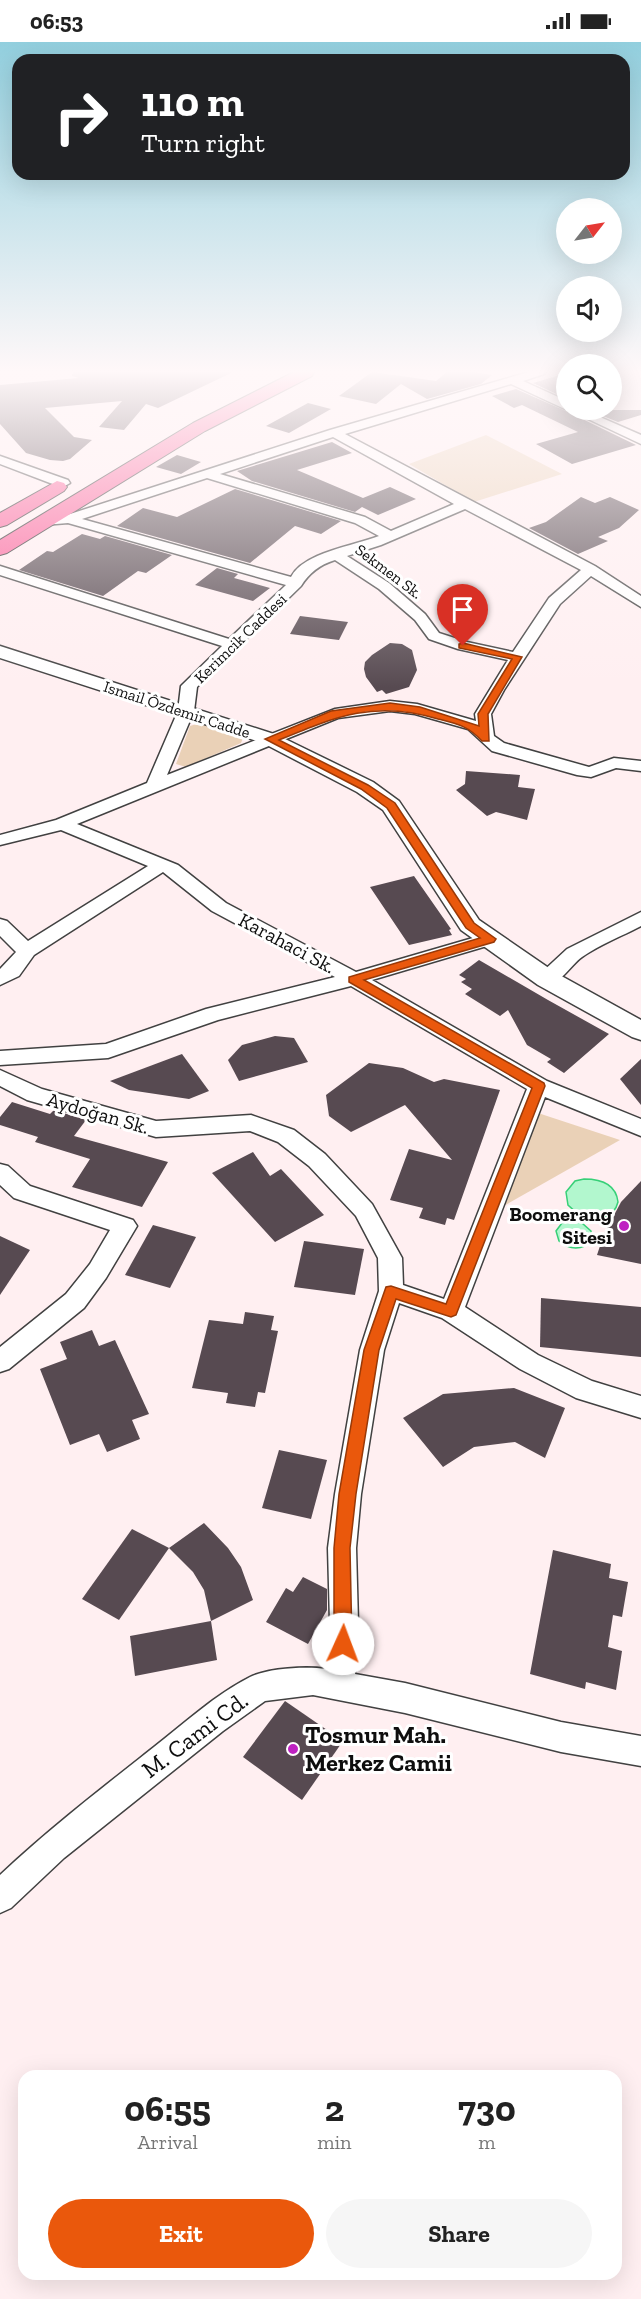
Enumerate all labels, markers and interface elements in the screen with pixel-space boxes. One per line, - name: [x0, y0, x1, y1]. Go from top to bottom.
- text: 06:53: [30, 8, 83, 35]
- text: 110 m: [141, 76, 244, 127]
- icon: right: [42, 78, 120, 156]
- text: Turn right: [141, 127, 265, 159]
- north arrow: [556, 198, 622, 264]
- map controls: [556, 198, 622, 420]
- button: sound: [556, 276, 622, 342]
- button: search: [556, 354, 622, 420]
- street label: Sekmen Sk.: [352, 540, 426, 603]
- pin: [437, 584, 488, 646]
- street label: Kerimcik Caddesi: [190, 589, 291, 687]
- icon: arrive: [446, 593, 479, 626]
- street label: Ismail Ôzdemir Cadde: [101, 677, 252, 742]
- street label: Karahaci Sk.: [235, 908, 339, 978]
- street label: Aydoğan Sk.: [44, 1087, 152, 1139]
- place label: Boomerang Sitesi: [509, 1202, 613, 1249]
- marker: Boomerang Sitesi: [617, 1219, 631, 1233]
- position arrow: [311, 1612, 375, 1676]
- street label: M. Cami Cd.: [136, 1685, 254, 1784]
- place label: Tosmur Mah. Merkez Camii: [305, 1720, 452, 1777]
- marker: Tosmur Mah. Merkez Camii: [286, 1742, 300, 1756]
- text: 06:55: [124, 2087, 211, 2130]
- text: 2: [325, 2087, 344, 2130]
- text: 730: [458, 2087, 516, 2130]
- text: Arrival: [137, 2130, 198, 2154]
- text: min: [317, 2130, 352, 2154]
- text: m: [478, 2130, 495, 2154]
- button: Exit: [48, 2199, 314, 2268]
- button: Share: [326, 2199, 592, 2268]

